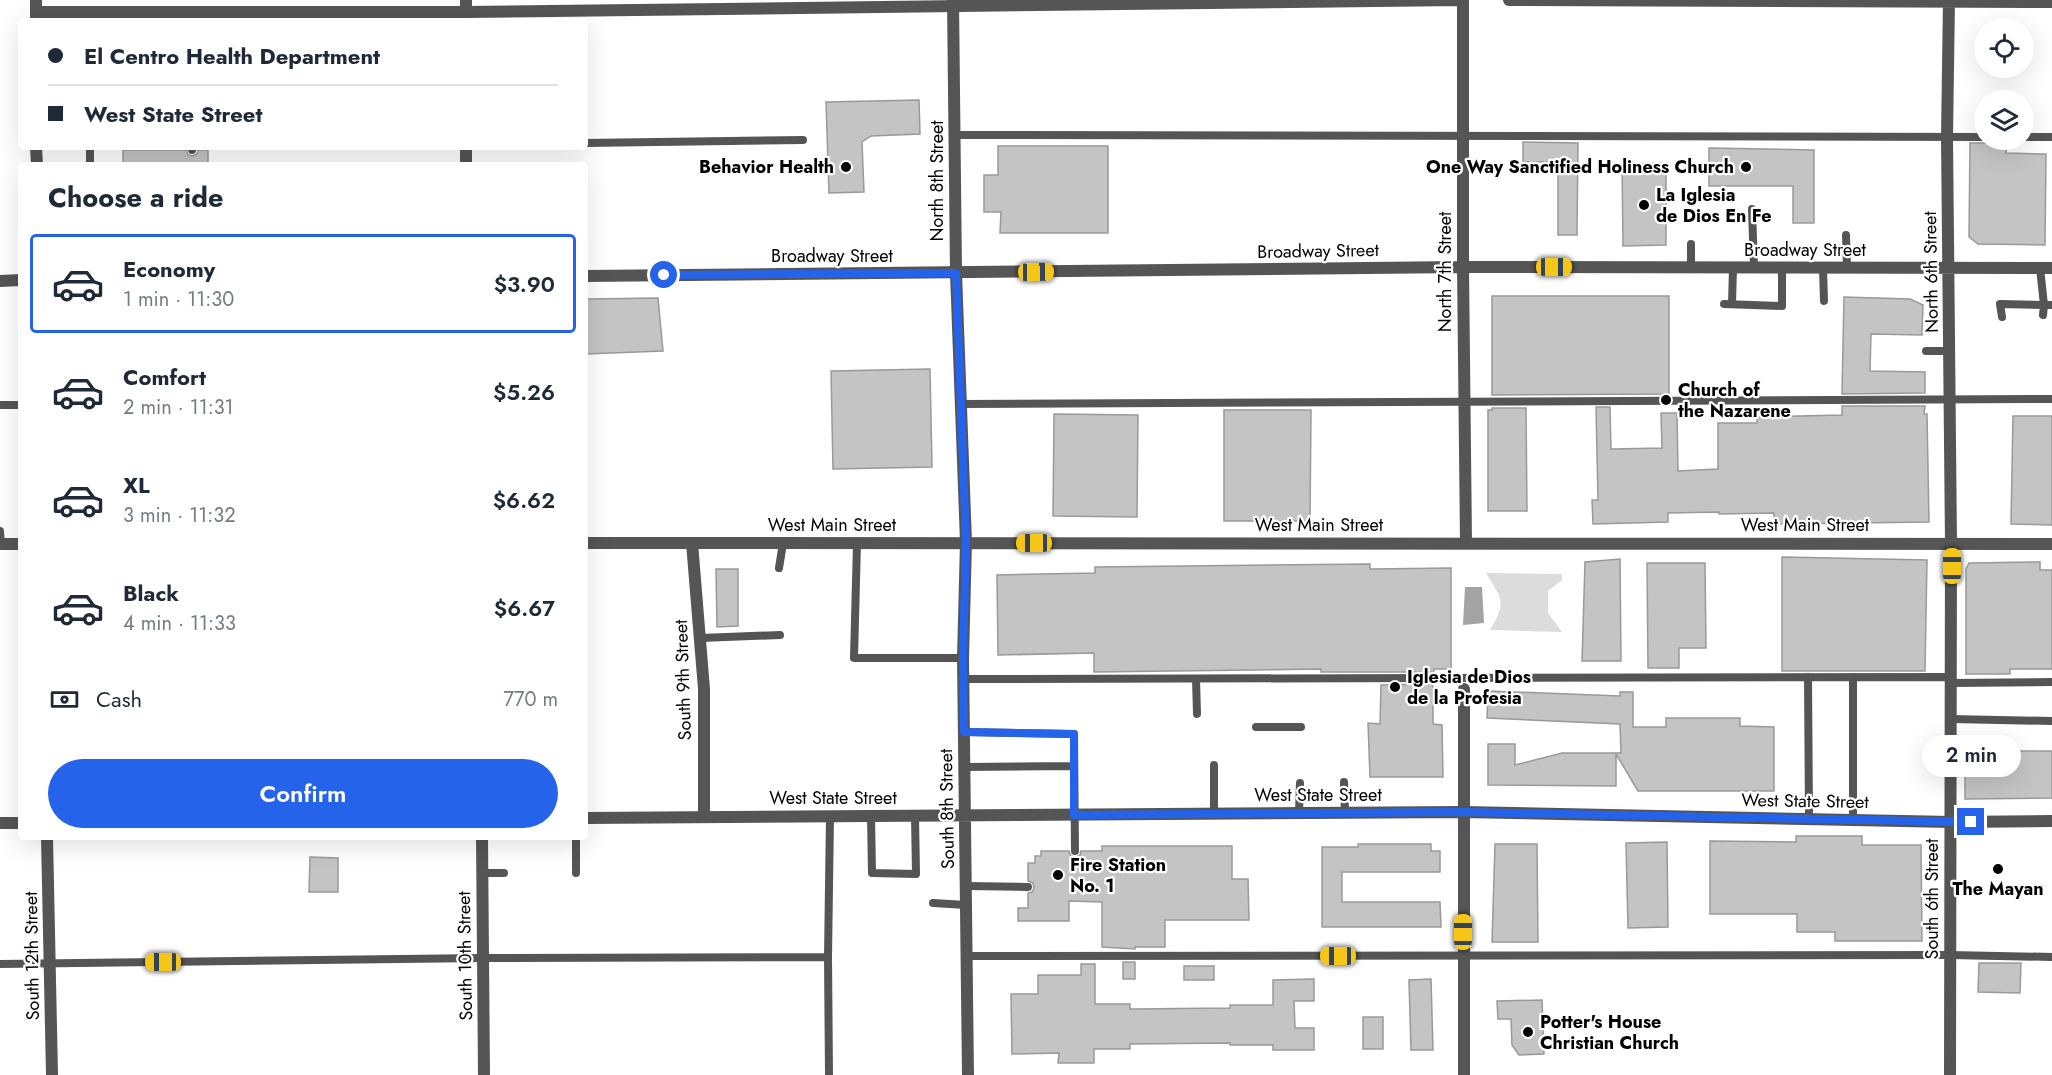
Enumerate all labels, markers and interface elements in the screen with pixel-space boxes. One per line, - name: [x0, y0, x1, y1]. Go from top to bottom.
- map controls: [1974, 18, 2034, 150]
- button: locate: [1974, 18, 2034, 78]
- text: El Centro Health Department: [84, 40, 380, 72]
- button: layers: [1974, 90, 2034, 150]
- text: West State Street: [84, 98, 262, 130]
- street label: North 8th Street: [924, 120, 950, 242]
- place label: Behavior Health: [699, 154, 834, 180]
- place label: One Way Sanctified Holiness Church: [1426, 154, 1734, 180]
- marker: Behavior Health: [839, 160, 853, 174]
- marker: One Way Sanctified Holiness Church: [1739, 160, 1753, 174]
- text: Choose a ride: [48, 178, 223, 217]
- place label: La Iglesia de Dios En Fe: [1656, 182, 1772, 229]
- marker: La Iglesia de Dios En Fe: [1637, 198, 1651, 212]
- street label: North 6th Street: [1917, 210, 1945, 333]
- street label: North 7th Street: [1432, 211, 1458, 332]
- street label: Broadway Street: [1257, 237, 1380, 265]
- street label: Broadway Street: [1744, 237, 1867, 263]
- street label: Broadway Street: [771, 243, 894, 269]
- text: Economy: [123, 253, 215, 285]
- icon: car: [51, 257, 105, 311]
- car: [1536, 258, 1572, 276]
- route start: [650, 261, 677, 288]
- car: [1018, 263, 1054, 281]
- text: $3.90: [494, 268, 555, 300]
- text: 1 min · 11:30: [123, 285, 234, 314]
- text: Comfort: [123, 361, 206, 393]
- icon: car: [51, 365, 105, 419]
- text: $5.26: [493, 376, 555, 408]
- place label: Church of the Nazarene: [1678, 377, 1791, 424]
- text: 2 min · 11:31: [123, 393, 234, 422]
- marker: Church of the Nazarene: [1659, 393, 1673, 407]
- text: XL: [123, 469, 150, 501]
- icon: car: [51, 473, 105, 527]
- text: $6.62: [493, 484, 555, 516]
- text: 3 min · 11:32: [123, 501, 236, 530]
- street label: West Main Street: [768, 512, 897, 538]
- street label: West Main Street: [1255, 512, 1384, 538]
- street label: West Main Street: [1741, 512, 1870, 538]
- car: [1016, 534, 1052, 552]
- car: [1943, 548, 1961, 584]
- text: Black: [123, 577, 179, 609]
- icon: car: [51, 581, 105, 635]
- text: $6.67: [494, 592, 555, 624]
- text: 4 min · 11:33: [123, 609, 236, 638]
- street label: South 9th Street: [668, 619, 698, 741]
- place label: Iglesia de Dios de la Profesia: [1407, 664, 1531, 711]
- marker: Iglesia de Dios de la Profesia: [1388, 680, 1402, 694]
- icon: cash: [48, 683, 81, 716]
- text: Cash: [96, 683, 142, 715]
- text: 770 m: [503, 685, 558, 714]
- callout: 2 min: [1922, 735, 2020, 777]
- text: 2 min: [1946, 741, 1997, 770]
- street label: South 8th Street: [933, 748, 961, 869]
- button: Confirm: [48, 759, 558, 828]
- street label: West State Street: [1254, 782, 1382, 808]
- street label: West State Street: [769, 785, 897, 811]
- street label: West State Street: [1741, 787, 1870, 815]
- route end: [1957, 808, 1984, 835]
- street label: South 6th Street: [1919, 838, 1945, 959]
- place label: Fire Station No. 1: [1070, 852, 1166, 899]
- marker: The Mayan: [1991, 862, 2005, 876]
- marker: Fire Station No. 1: [1051, 868, 1065, 882]
- place label: The Mayan: [1952, 876, 2044, 902]
- street label: South 10th Street: [451, 890, 479, 1021]
- street label: South 12th Street: [18, 891, 46, 1021]
- car: [1454, 914, 1472, 950]
- car: [1320, 947, 1356, 965]
- car: [145, 953, 181, 971]
- place label: Potter's House Christian Church: [1540, 1009, 1679, 1056]
- marker: Potter's House Christian Church: [1521, 1025, 1535, 1039]

